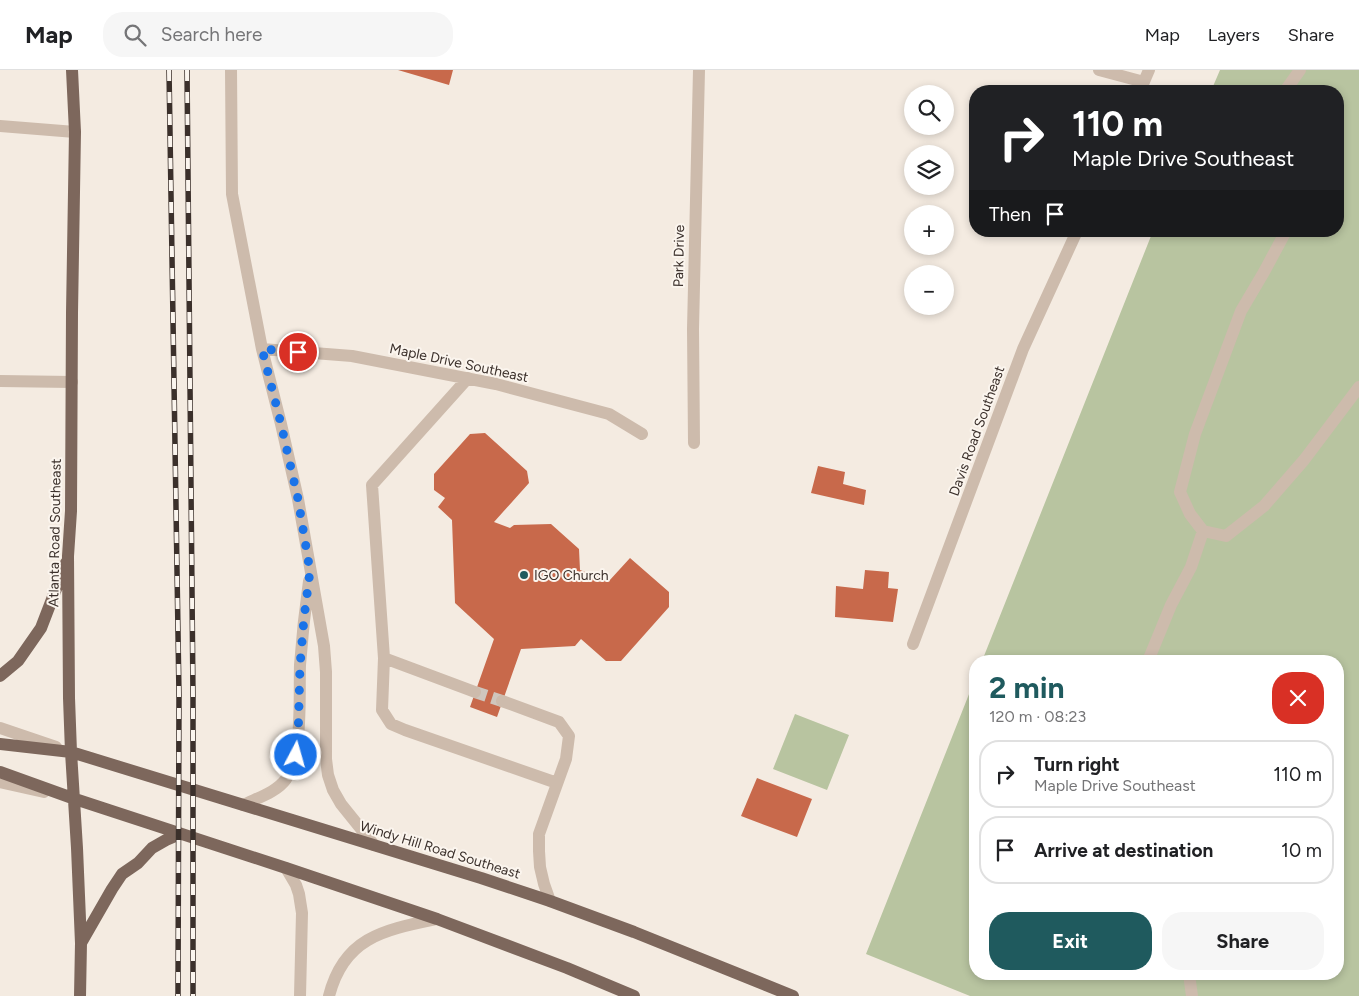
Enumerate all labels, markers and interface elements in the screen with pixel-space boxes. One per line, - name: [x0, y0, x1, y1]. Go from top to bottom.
- search box: [103, 12, 453, 57]
- text: Map: [25, 20, 73, 49]
- icon: search: [121, 21, 149, 49]
- text: Search here: [161, 23, 262, 46]
- text: Map: [1145, 24, 1180, 46]
- text: Layers: [1208, 24, 1260, 46]
- text: Share: [1288, 24, 1334, 46]
- map controls: [904, 85, 954, 315]
- button: search: [904, 85, 954, 135]
- text: 110 m: [1072, 103, 1163, 145]
- icon: right: [989, 105, 1054, 170]
- button: layers: [904, 145, 954, 195]
- text: Maple Drive Southeast: [1072, 145, 1294, 172]
- icon: arrive: [1041, 200, 1069, 228]
- text: Then: [989, 203, 1031, 226]
- button: +: [904, 205, 954, 255]
- street label: Park Drive: [670, 224, 688, 287]
- button: −: [904, 265, 954, 315]
- pin: [277, 331, 319, 373]
- icon: arrive: [284, 338, 312, 366]
- street label: Maple Drive Southeast: [388, 340, 530, 386]
- street label: Davis Road Southeast: [946, 364, 1008, 498]
- street label: Atlanta Road Southeast: [45, 459, 65, 607]
- place label: IGO Church: [534, 567, 609, 584]
- marker: IGO Church: [518, 569, 530, 581]
- text: 2 min: [989, 669, 1065, 706]
- button: close: [1272, 672, 1324, 724]
- text: 120 m · 08:23: [989, 707, 1086, 726]
- position arrow: [269, 728, 321, 780]
- text: Turn right: [1034, 753, 1120, 776]
- icon: right: [991, 760, 1019, 788]
- text: 110 m: [1273, 763, 1322, 786]
- text: Maple Drive Southeast: [1034, 776, 1196, 795]
- street label: Windy Hill Road Southeast: [358, 817, 522, 883]
- icon: arrive: [991, 836, 1019, 864]
- text: Arrive at destination: [1034, 839, 1213, 862]
- text: 10 m: [1281, 839, 1322, 862]
- button: Exit: [989, 912, 1152, 970]
- button: Share: [1162, 912, 1324, 970]

